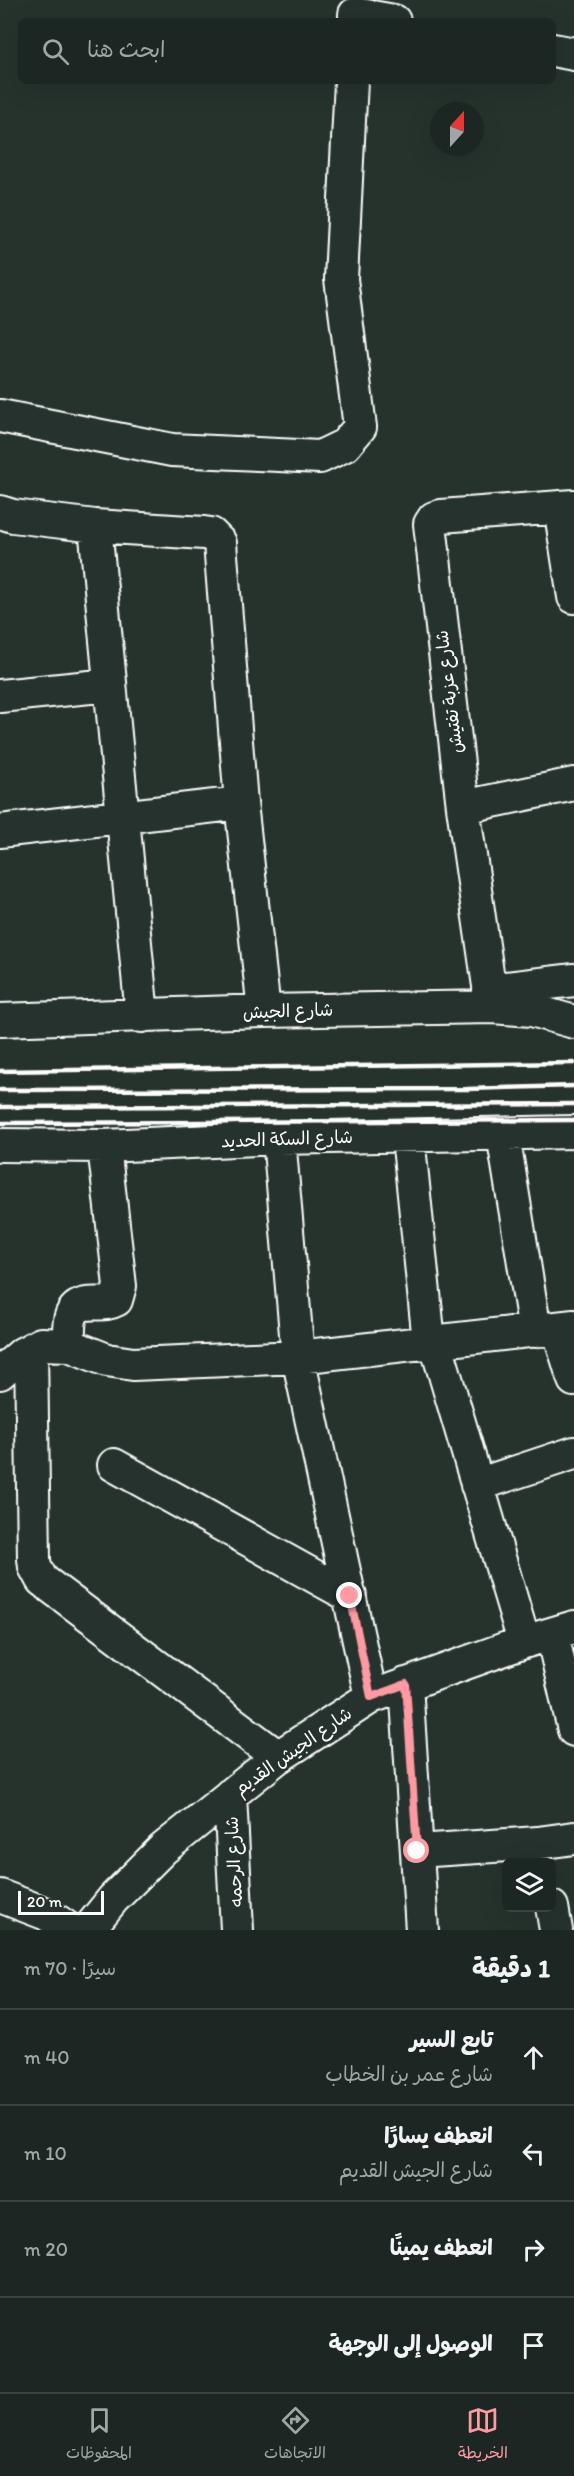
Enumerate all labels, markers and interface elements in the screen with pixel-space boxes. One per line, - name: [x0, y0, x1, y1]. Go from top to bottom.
- search box: [18, 18, 556, 84]
- icon: search: [39, 35, 72, 68]
- text: ابحث هنا: [87, 36, 166, 63]
- north arrow: [430, 102, 484, 156]
- street label: شارع عزبة تفتيش: [431, 629, 468, 755]
- street label: شارع الجيش: [242, 998, 334, 1025]
- street label: شارع السكة الحديد: [221, 1126, 353, 1153]
- route end: [336, 1582, 362, 1608]
- street label: شارع الجيش القديم: [230, 1702, 358, 1802]
- street label: شارع الرحمه: [221, 1816, 248, 1908]
- route start: [403, 1837, 429, 1863]
- map controls: [502, 1858, 556, 1912]
- button: layers: [502, 1858, 556, 1912]
- scale bar: [18, 1888, 104, 1916]
- text: 20 m: [27, 1892, 62, 1911]
- text: 1 دقيقة: [472, 1952, 550, 1984]
- text: سيرًا · 70 m: [24, 1956, 116, 1980]
- text: تابع السير: [410, 2026, 493, 2053]
- icon: ahead: [517, 2041, 550, 2074]
- text: 40 m: [24, 2045, 70, 2069]
- text: شارع عمر بن الخطاب: [325, 2062, 493, 2086]
- text: انعطف يسارًا: [384, 2122, 493, 2149]
- icon: left: [517, 2137, 550, 2170]
- text: 10 m: [24, 2141, 67, 2165]
- text: شارع الجيش القديم: [339, 2158, 493, 2182]
- icon: right: [517, 2233, 550, 2266]
- text: انعطف يمينًا: [390, 2234, 493, 2261]
- text: 20 m: [24, 2237, 68, 2261]
- icon: arrive: [517, 2329, 550, 2362]
- text: الوصول إلى الوجهة: [328, 2330, 493, 2357]
- tab: المحفوظات: [66, 2404, 132, 2467]
- tab: الاتجاهات: [264, 2404, 326, 2467]
- tab: الخريطة: [458, 2404, 508, 2467]

